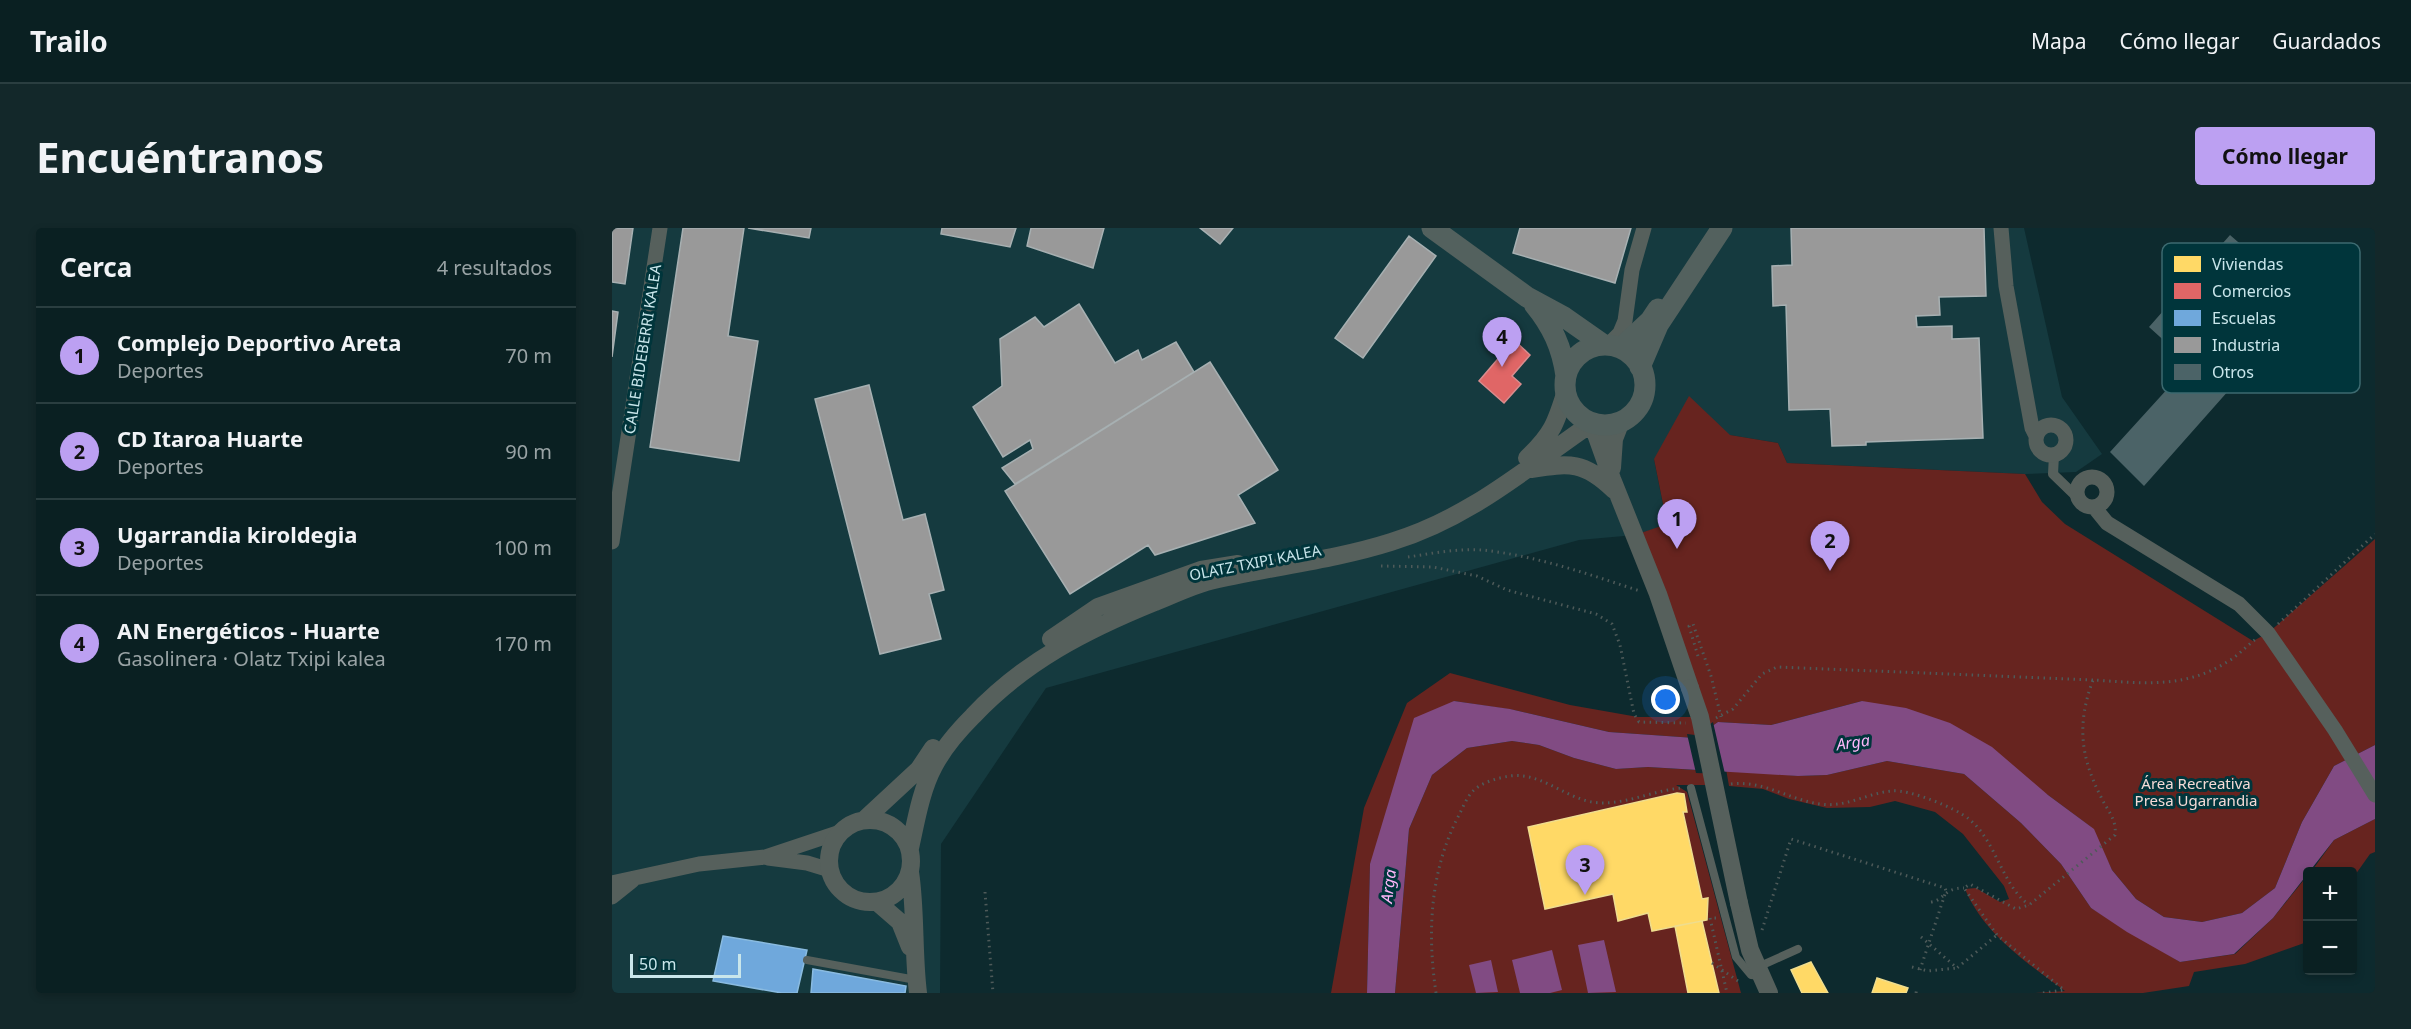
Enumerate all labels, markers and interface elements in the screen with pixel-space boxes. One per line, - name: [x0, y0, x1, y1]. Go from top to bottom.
- text: Trailo: [30, 22, 108, 60]
- text: Mapa: [2031, 27, 2086, 55]
- text: Cómo llegar: [2119, 27, 2239, 55]
- text: Guardados: [2272, 27, 2381, 55]
- button: Cómo llegar: [2195, 127, 2375, 185]
- text: Encuéntranos: [36, 128, 324, 185]
- legend: [2162, 243, 2360, 393]
- text: Cerca: [60, 249, 132, 285]
- text: Viviendas: [2212, 253, 2283, 275]
- text: 4 resultados: [437, 254, 552, 281]
- street label: CALLE BIDEBERRI KALEA: [619, 262, 665, 435]
- text: Comercios: [2212, 280, 2291, 302]
- text: Escuelas: [2212, 307, 2276, 329]
- pin: 4: [1482, 318, 1522, 367]
- text: Complejo Deportivo Areta: [117, 327, 401, 357]
- text: Industria: [2212, 334, 2280, 356]
- text: 1: [74, 342, 85, 369]
- text: 70 m: [505, 342, 552, 369]
- text: Deportes: [117, 357, 204, 384]
- text: Otros: [2212, 361, 2254, 383]
- text: CD Itaroa Huarte: [117, 423, 303, 453]
- text: 2: [74, 438, 85, 465]
- text: 90 m: [505, 438, 552, 465]
- text: Deportes: [117, 453, 204, 480]
- pin: 1: [1658, 500, 1696, 549]
- text: Ugarrandia kiroldegia: [117, 519, 357, 549]
- pin: 2: [1810, 522, 1850, 571]
- text: 3: [74, 534, 85, 561]
- text: 100 m: [494, 534, 552, 561]
- street label: OLATZ TXIPI KALEA: [1187, 539, 1323, 585]
- text: Deportes: [117, 549, 204, 576]
- text: AN Energéticos - Huarte: [117, 615, 380, 645]
- text: 4: [74, 630, 85, 657]
- text: 170 m: [494, 630, 552, 657]
- text: Gasolinera · Olatz Txipi kalea: [117, 645, 386, 672]
- your location: [1651, 685, 1680, 714]
- water label: Arga: [1834, 729, 1871, 755]
- park label: Área Recreativa Presa Ugarrandia: [2135, 773, 2257, 810]
- pin: 3: [1566, 846, 1604, 895]
- map controls: [2303, 867, 2357, 975]
- button: +: [2303, 867, 2357, 921]
- water label: Arga: [1375, 868, 1401, 905]
- button: −: [2303, 921, 2357, 975]
- scale bar: [630, 951, 741, 978]
- text: 50 m: [639, 953, 676, 975]

